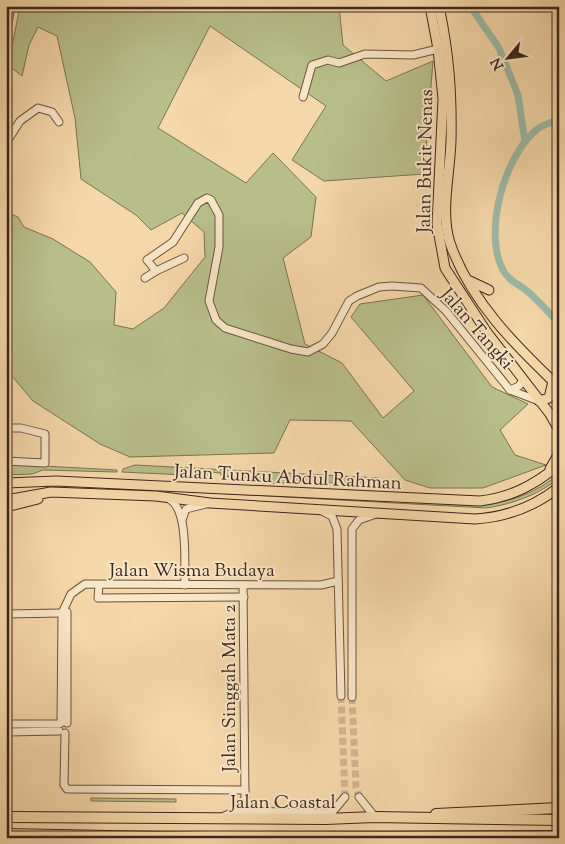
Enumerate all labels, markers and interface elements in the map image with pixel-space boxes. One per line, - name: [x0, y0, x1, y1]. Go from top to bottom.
- north arrow: [482, 32, 532, 82]
- text: N: [487, 54, 510, 73]
- street label: Jalan Bukit Nenas: [412, 89, 441, 234]
- street label: Jalan Tangki: [432, 282, 519, 376]
- street label: Jalan Tunku Abdul Rahman: [172, 459, 403, 498]
- street label: Jalan Wisma Budaya: [108, 558, 275, 585]
- street label: Jalan Singgah Mata 2: [217, 604, 244, 773]
- street label: Jalan Coastal: [229, 790, 336, 817]

